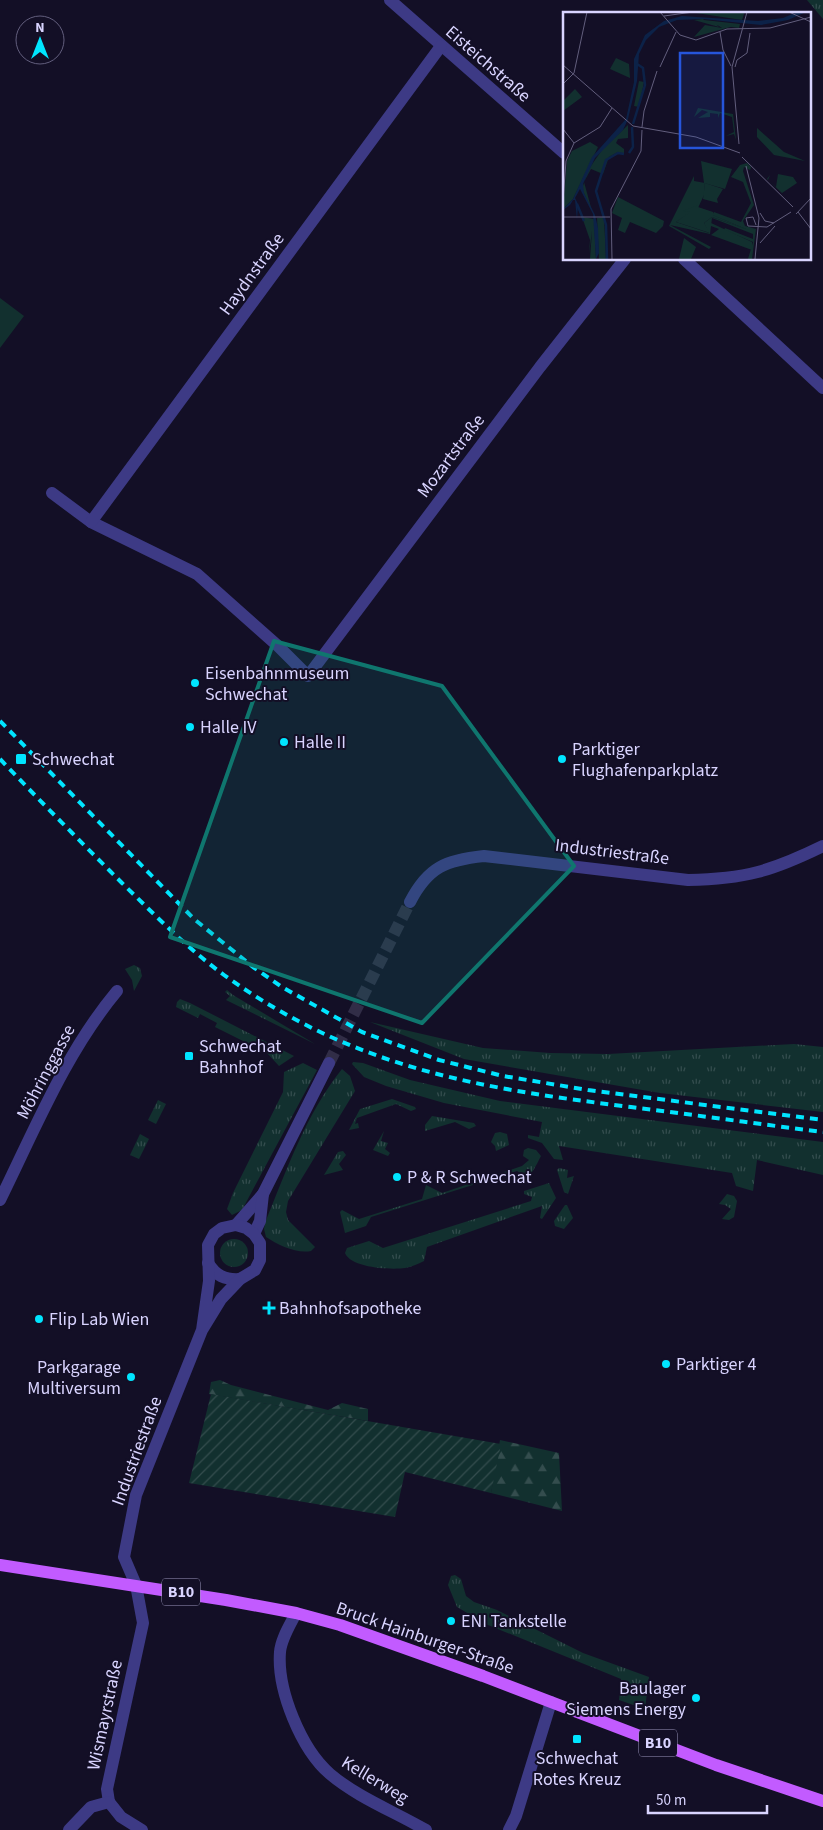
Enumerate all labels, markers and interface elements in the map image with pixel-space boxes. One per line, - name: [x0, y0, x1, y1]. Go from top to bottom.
- inset map: [563, 12, 810, 260]
- north arrow: [15, 15, 65, 65]
- text: N: [35, 18, 45, 38]
- street label: Eisteichstraße: [440, 20, 536, 108]
- street label: Haydnstraße: [214, 228, 290, 320]
- street label: Mozartstraße: [411, 409, 491, 503]
- place label: Eisenbahnmuseum Schwechat: [205, 661, 350, 707]
- marker: Eisenbahnmuseum Schwechat: [189, 677, 201, 689]
- place label: Halle IV: [200, 715, 257, 740]
- marker: Halle IV: [184, 721, 196, 733]
- place label: Halle II: [294, 730, 346, 755]
- marker: Halle II: [278, 736, 290, 748]
- place label: Parktiger Flughafenparkplatz: [572, 737, 719, 783]
- place label: Schwechat: [32, 747, 114, 772]
- marker: Schwechat: [14, 752, 28, 766]
- marker: Parktiger Flughafenparkplatz: [556, 753, 568, 765]
- street label: Industriestraße: [554, 833, 671, 871]
- street label: Möhringgasse: [11, 1020, 82, 1124]
- place label: Schwechat Bahnhof: [199, 1034, 281, 1080]
- marker: Schwechat Bahnhof: [183, 1050, 195, 1062]
- place label: P & R Schwechat: [407, 1165, 532, 1190]
- marker: P & R Schwechat: [391, 1171, 403, 1183]
- place label: Bahnhofsapotheke: [279, 1296, 421, 1321]
- marker: Bahnhofsapotheke: [263, 1302, 275, 1314]
- place label: Flip Lab Wien: [49, 1307, 149, 1332]
- marker: Flip Lab Wien: [33, 1313, 45, 1325]
- place label: Parktiger 4: [676, 1352, 756, 1377]
- place label: Parkgarage Multiversum: [27, 1355, 121, 1401]
- marker: Parktiger 4: [660, 1358, 672, 1370]
- marker: Parkgarage Multiversum: [125, 1371, 137, 1383]
- street label: Industriestraße: [106, 1393, 168, 1509]
- road number: B10: [162, 1578, 200, 1605]
- street label: Bruck Hainburger-Straße: [333, 1596, 517, 1680]
- place label: ENI Tankstelle: [461, 1609, 567, 1634]
- marker: ENI Tankstelle: [445, 1615, 457, 1627]
- street label: Wismayrstraße: [81, 1657, 129, 1772]
- place label: Baulager Siemens Energy: [566, 1676, 687, 1722]
- marker: Baulager Siemens Energy: [690, 1692, 702, 1704]
- road number: B10: [639, 1730, 677, 1756]
- marker: Schwechat Rotes Kreuz: [571, 1733, 583, 1745]
- place label: Schwechat Rotes Kreuz: [533, 1746, 621, 1792]
- street label: Kellerweg: [337, 1750, 413, 1810]
- scale bar: [648, 1782, 767, 1814]
- text: 50 m: [656, 1790, 686, 1811]

